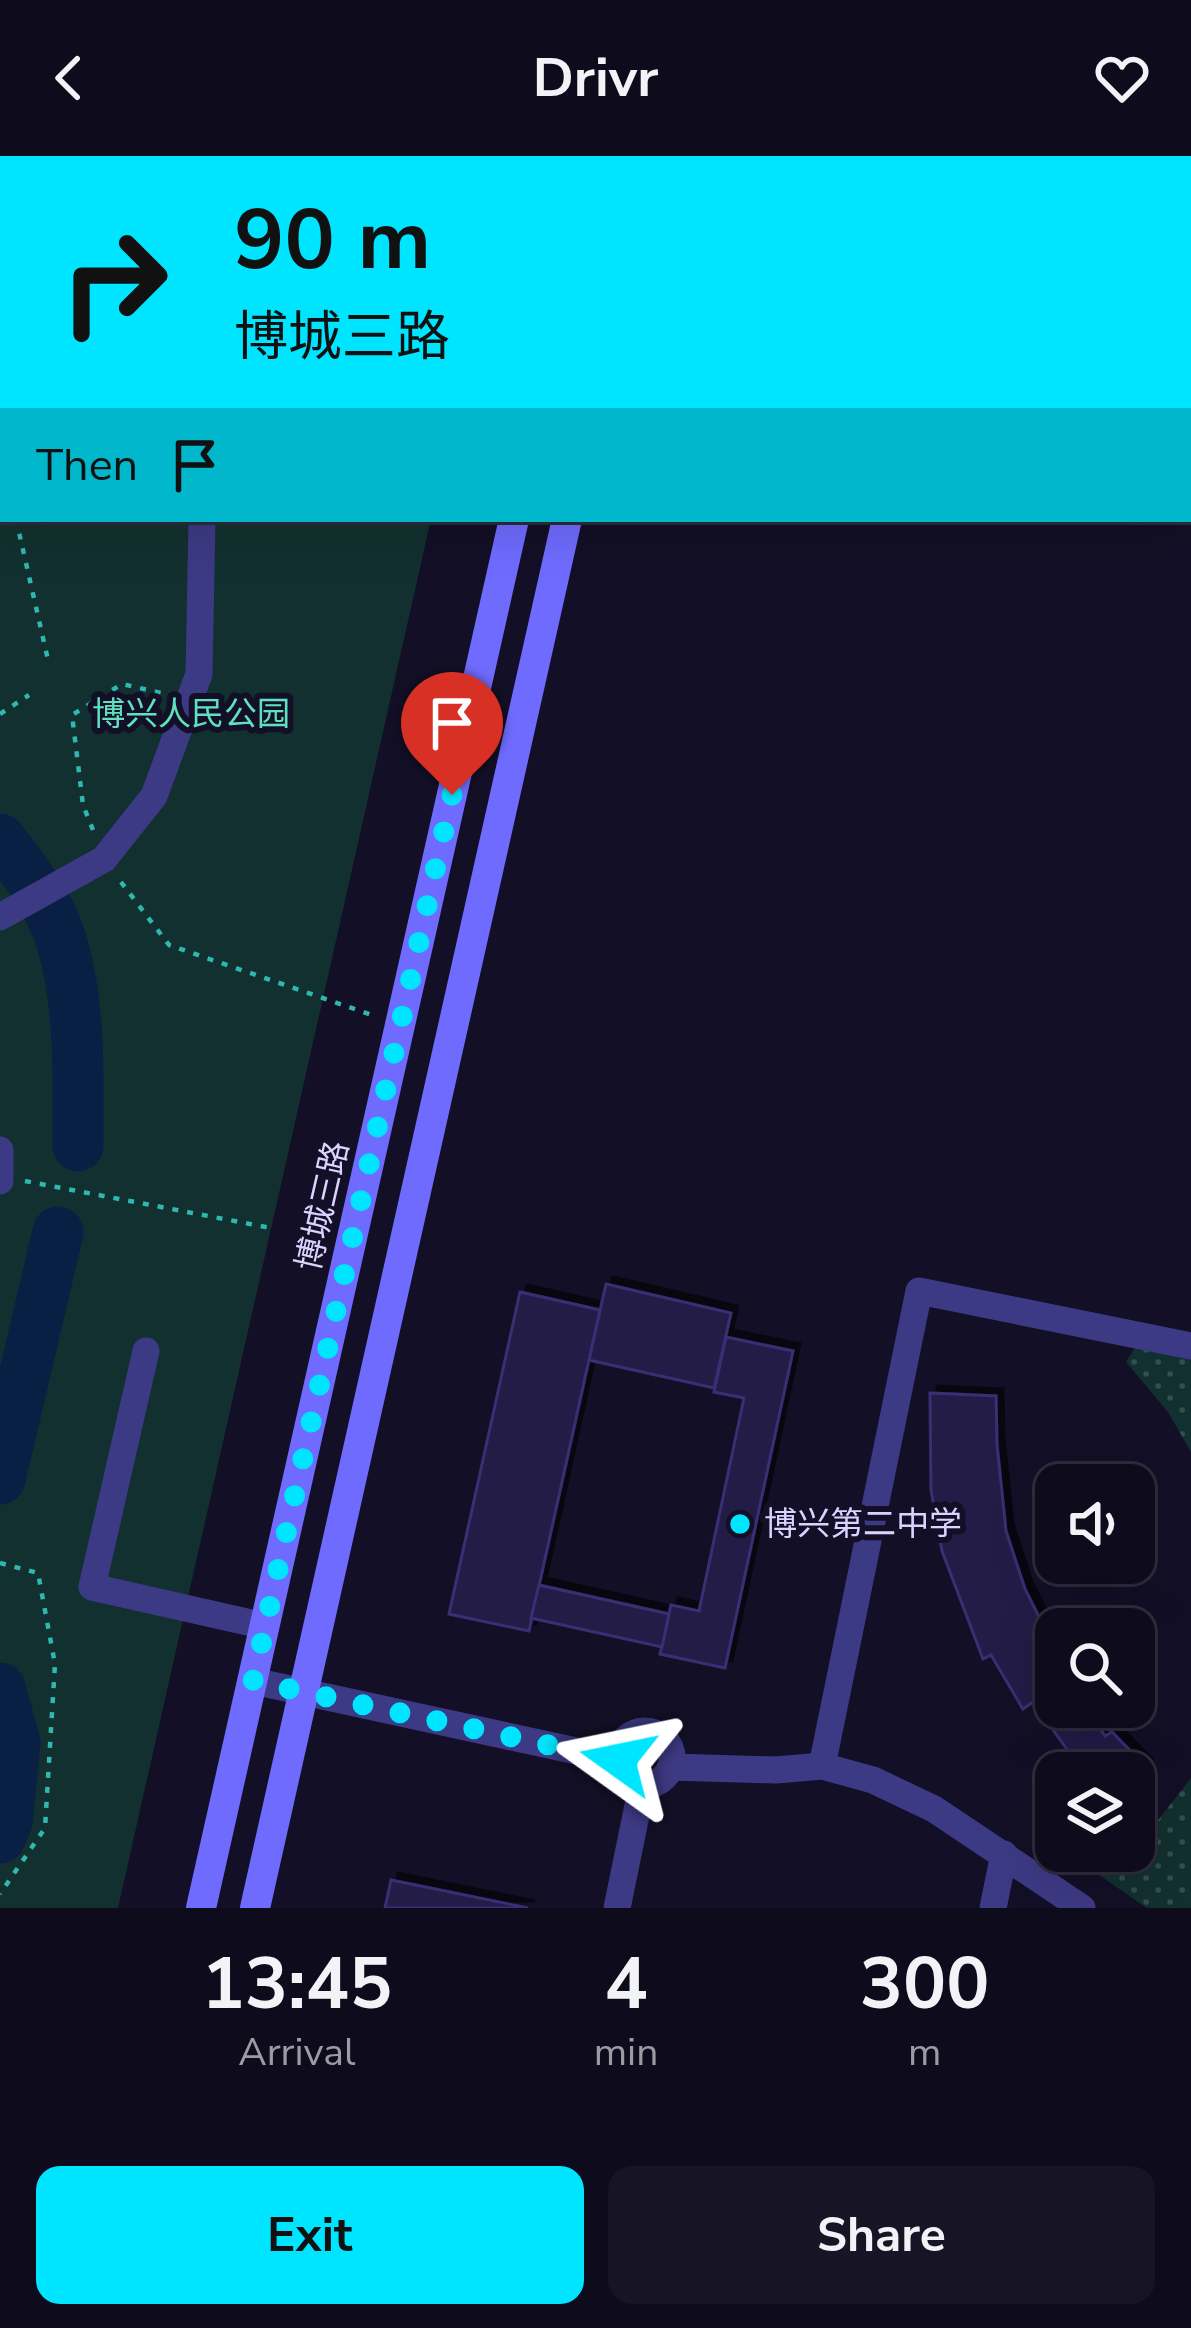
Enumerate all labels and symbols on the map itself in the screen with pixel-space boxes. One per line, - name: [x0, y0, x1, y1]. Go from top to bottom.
- pin: [401, 672, 503, 795]
- park label: 博兴人民公园: [92, 692, 290, 737]
- street label: 博城三路: [286, 1137, 360, 1275]
- place label: 博兴第二中学: [764, 1502, 962, 1547]
- marker: 博兴第二中学: [727, 1511, 753, 1537]
- position arrow: [555, 1697, 681, 1823]

